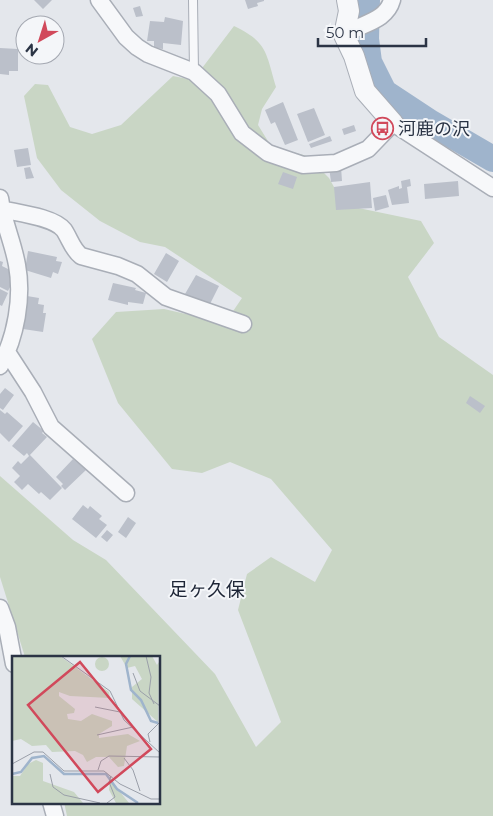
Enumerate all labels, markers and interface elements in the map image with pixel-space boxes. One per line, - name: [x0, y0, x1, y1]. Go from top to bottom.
- north arrow: [15, 15, 65, 65]
- scale bar: [318, 15, 426, 47]
- text: 50 m: [326, 23, 364, 42]
- text: N: [22, 40, 42, 61]
- bus stop icon: 河鹿の沢: [370, 117, 394, 141]
- place label: 河鹿の沢: [398, 118, 470, 140]
- district label: 足ヶ久保: [169, 578, 245, 601]
- inset map: [12, 656, 160, 804]

